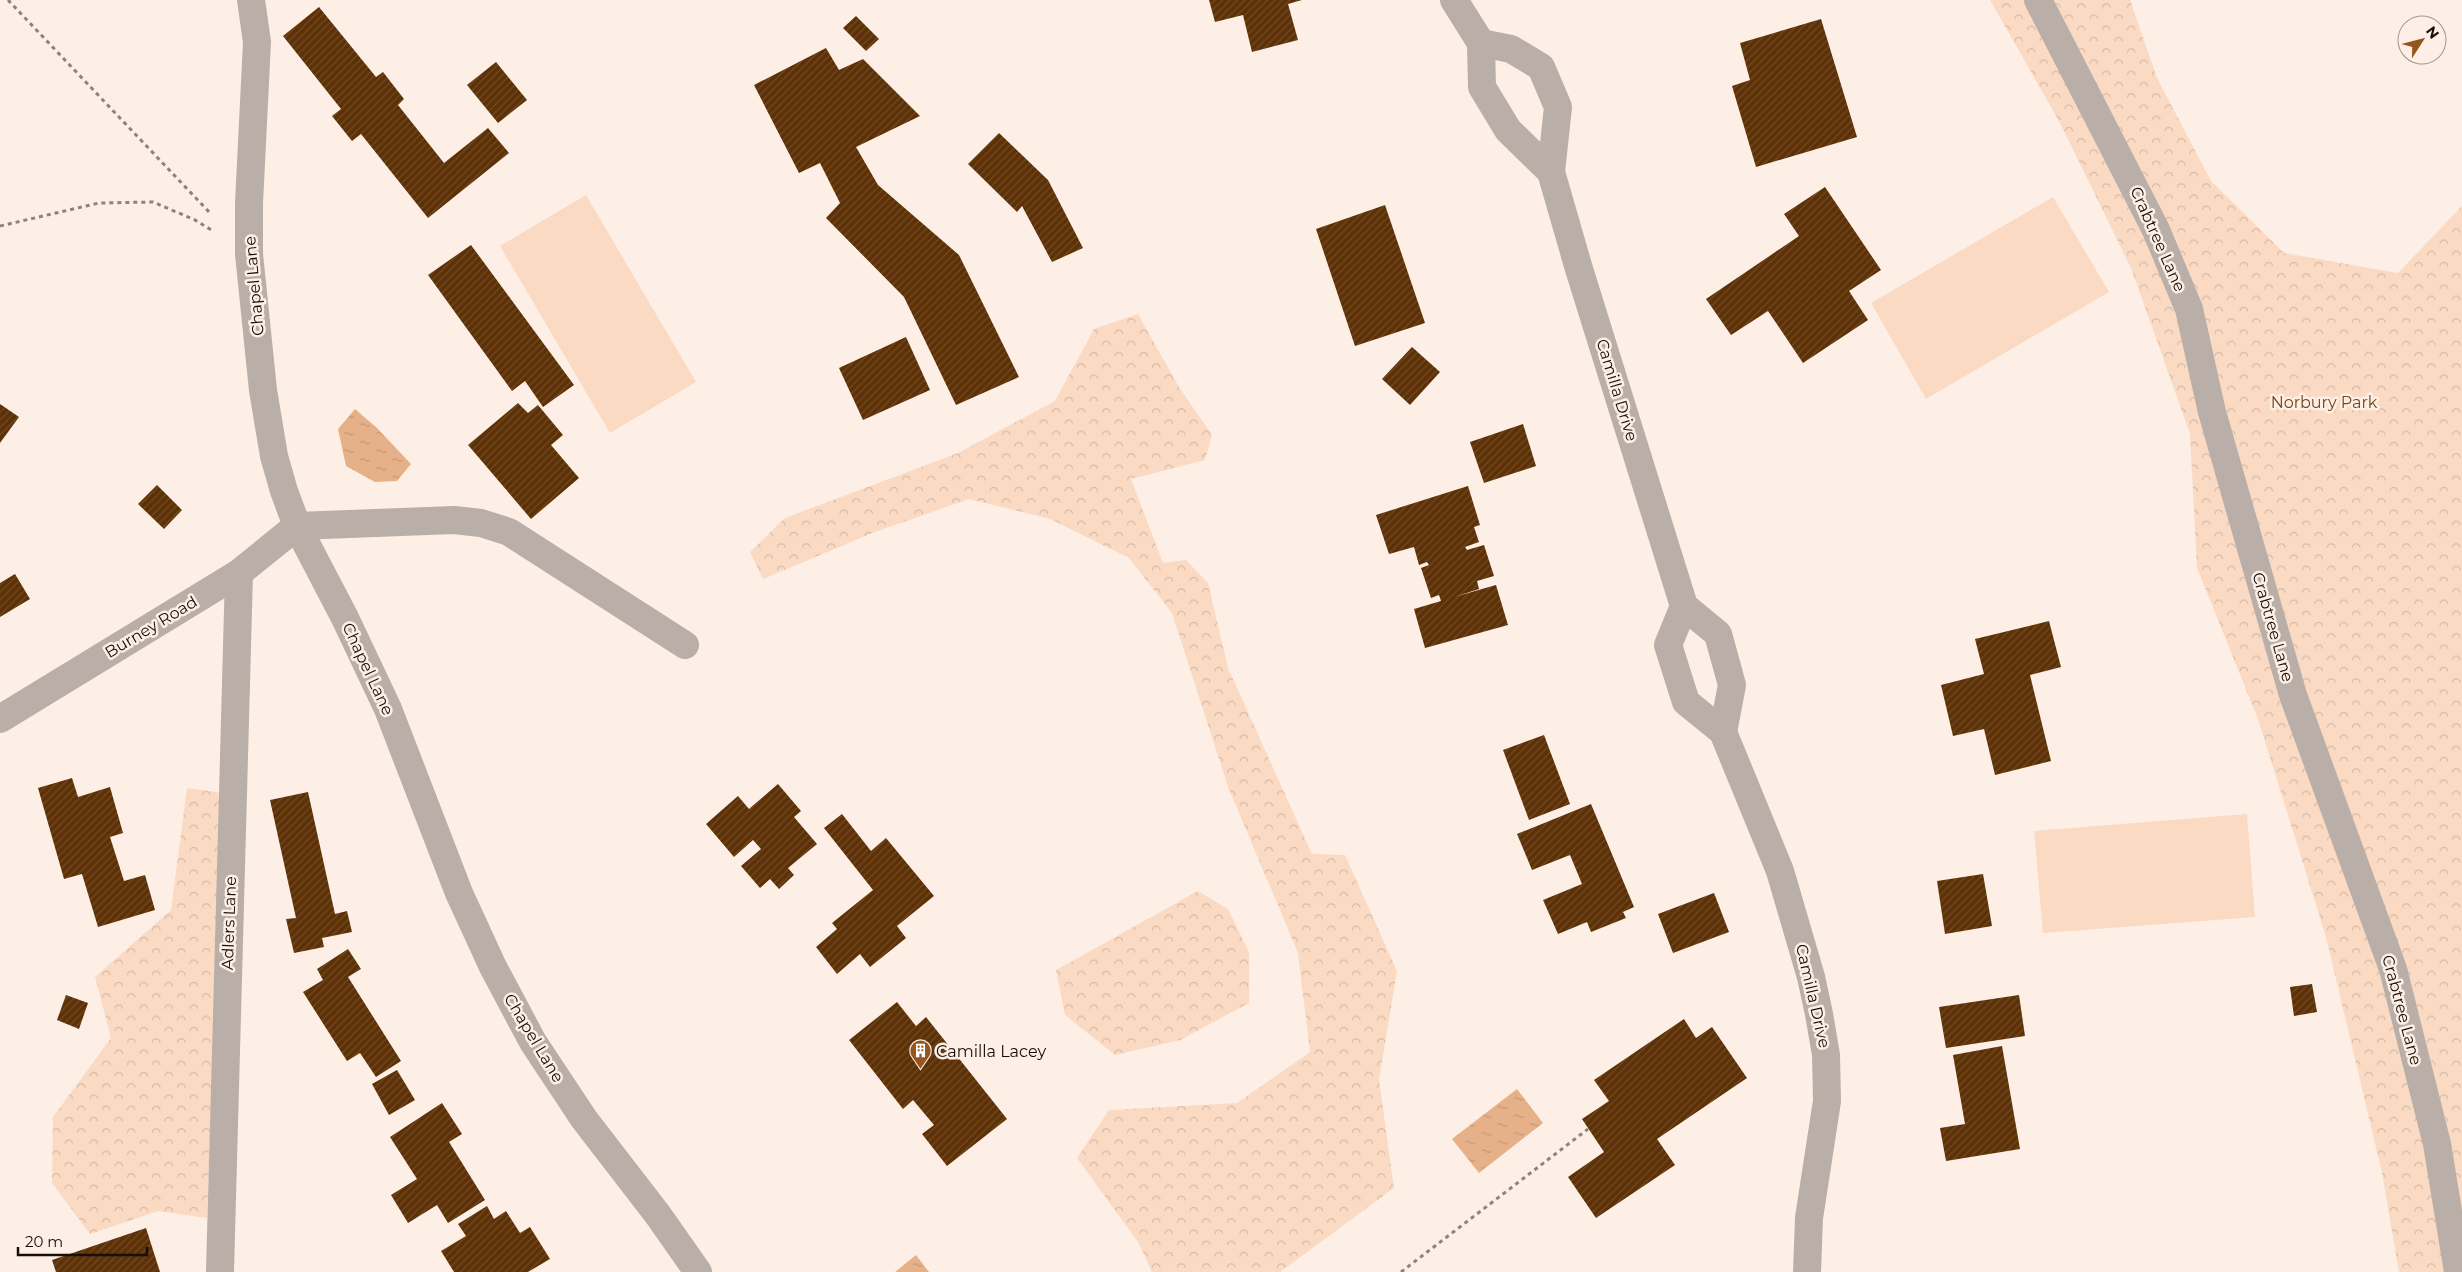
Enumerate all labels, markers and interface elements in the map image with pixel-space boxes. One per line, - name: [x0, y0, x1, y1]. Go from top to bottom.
- north arrow: [2397, 15, 2447, 65]
- text: N: [2422, 22, 2443, 42]
- street label: Crabtree Lane: [2126, 184, 2190, 294]
- street label: Chapel Lane: [240, 235, 268, 337]
- street label: Camilla Drive: [1592, 336, 1642, 444]
- park label: Norbury Park: [2271, 393, 2378, 412]
- street label: Crabtree Lane: [2248, 570, 2298, 684]
- street label: Burney Road: [101, 592, 201, 662]
- street label: Chapel Lane: [338, 620, 398, 718]
- street label: Adlers Lane: [218, 876, 240, 970]
- street label: Camilla Drive: [1792, 942, 1834, 1050]
- street label: Crabtree Lane: [2378, 953, 2426, 1067]
- street label: Chapel Lane: [500, 990, 568, 1086]
- building icon: Camilla Lacey: [908, 1039, 932, 1070]
- place label: Camilla Lacey: [936, 1042, 1046, 1061]
- scale bar: [18, 1224, 146, 1256]
- text: 20 m: [25, 1232, 63, 1251]

